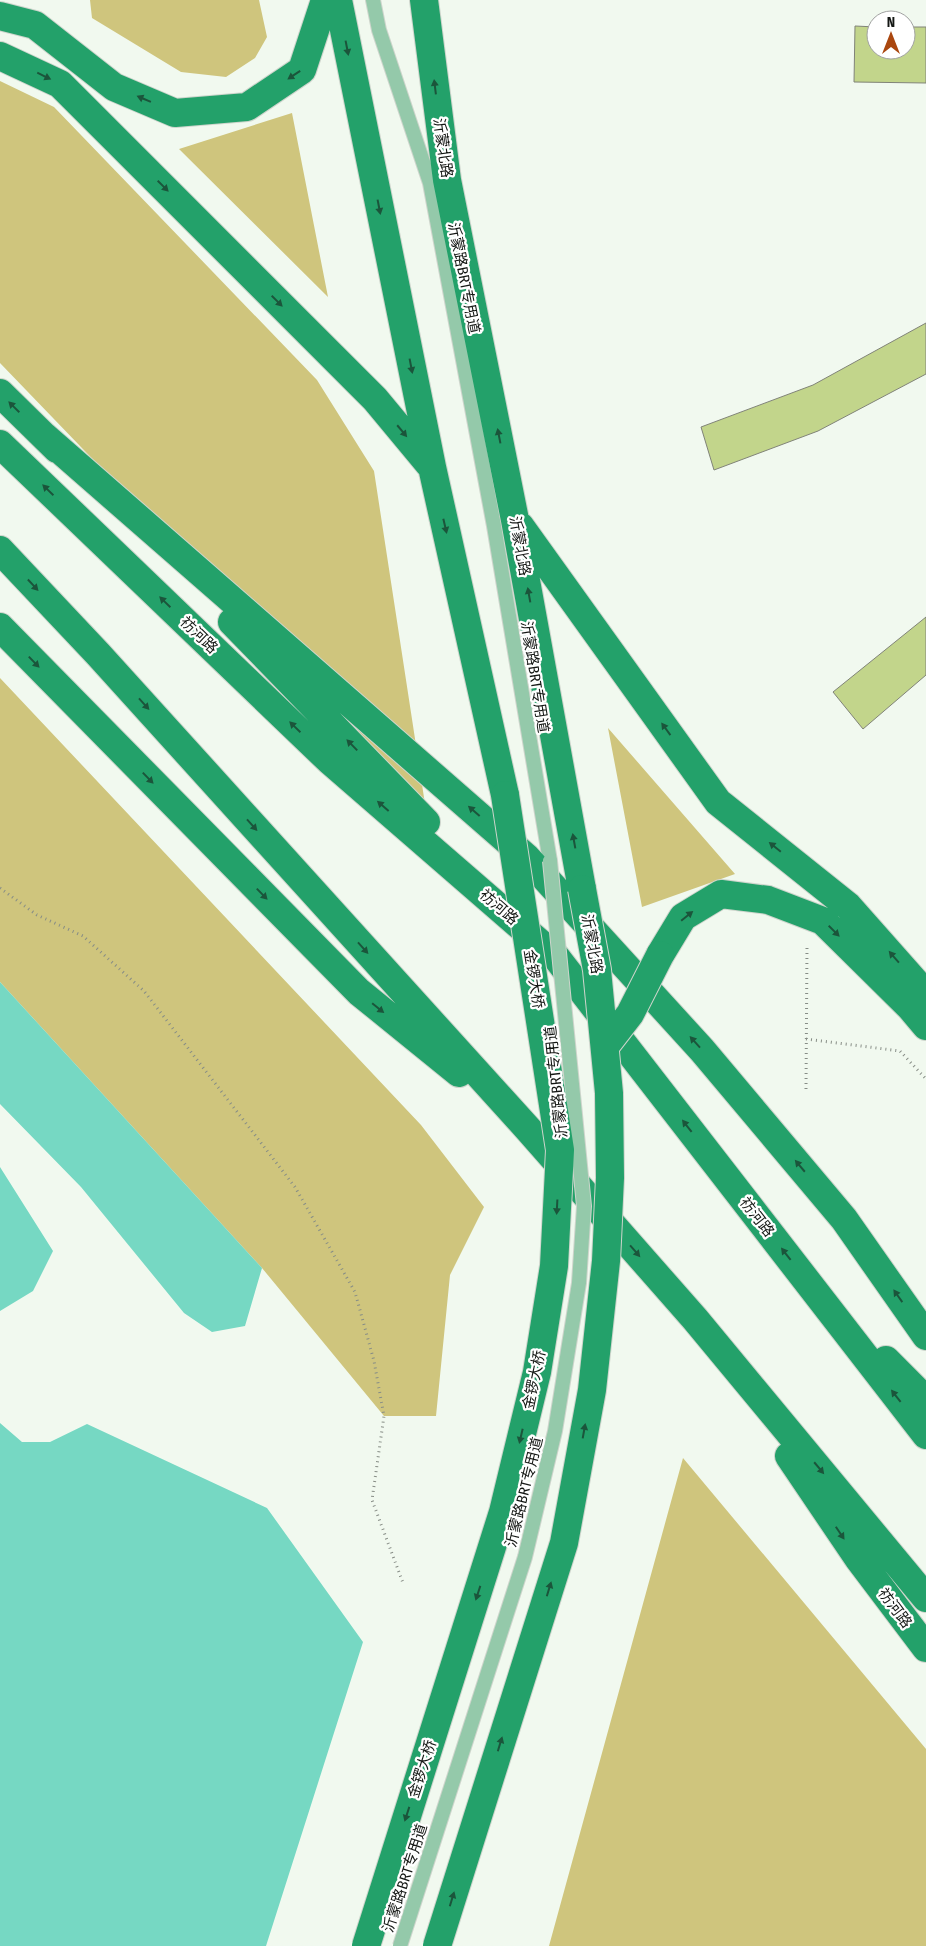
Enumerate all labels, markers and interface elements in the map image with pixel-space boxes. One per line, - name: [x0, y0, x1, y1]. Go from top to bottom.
- north arrow: [866, 10, 916, 60]
- text: N: [887, 14, 895, 31]
- one-way arrow: [344, 40, 352, 56]
- one-way arrow: [287, 71, 300, 80]
- one-way arrow: [37, 72, 51, 80]
- one-way arrow: [431, 78, 439, 94]
- one-way arrow: [137, 95, 151, 103]
- street label: 沂蒙北路: [430, 117, 456, 179]
- one-way arrow: [157, 180, 169, 192]
- one-way arrow: [375, 200, 383, 215]
- street label: 沂蒙路BRT专用道: [444, 221, 484, 335]
- one-way arrow: [271, 295, 283, 307]
- one-way arrow: [408, 359, 416, 375]
- one-way arrow: [8, 402, 20, 414]
- one-way arrow: [396, 424, 407, 437]
- one-way arrow: [494, 427, 502, 443]
- one-way arrow: [42, 484, 54, 496]
- street label: 沂蒙北路: [506, 515, 534, 577]
- one-way arrow: [441, 518, 449, 533]
- one-way arrow: [27, 579, 39, 591]
- one-way arrow: [524, 587, 532, 603]
- one-way arrow: [160, 596, 172, 608]
- street label: 祊河路: [177, 613, 221, 657]
- street label: 沂蒙路BRT专用道: [517, 620, 553, 734]
- one-way arrow: [28, 656, 40, 668]
- one-way arrow: [138, 698, 150, 710]
- one-way arrow: [290, 721, 302, 733]
- one-way arrow: [661, 722, 671, 736]
- one-way arrow: [346, 740, 358, 752]
- one-way arrow: [142, 772, 154, 784]
- one-way arrow: [377, 801, 390, 812]
- one-way arrow: [468, 806, 481, 817]
- one-way arrow: [247, 819, 258, 832]
- one-way arrow: [569, 833, 577, 849]
- one-way arrow: [769, 842, 782, 853]
- street label: 祊河路: [476, 885, 522, 929]
- one-way arrow: [256, 888, 268, 900]
- one-way arrow: [681, 910, 694, 921]
- street label: 沂蒙北路: [578, 913, 606, 975]
- one-way arrow: [828, 925, 840, 937]
- one-way arrow: [357, 941, 369, 953]
- street label: 金锣大桥: [520, 948, 548, 1010]
- one-way arrow: [888, 952, 900, 964]
- one-way arrow: [371, 1002, 384, 1013]
- street label: 沂蒙路BRT专用道: [541, 1025, 571, 1139]
- one-way arrow: [689, 1037, 701, 1049]
- one-way arrow: [681, 1120, 692, 1133]
- one-way arrow: [794, 1161, 806, 1173]
- street label: 祊河路: [736, 1194, 778, 1240]
- one-way arrow: [553, 1200, 561, 1216]
- one-way arrow: [630, 1244, 641, 1257]
- one-way arrow: [781, 1247, 791, 1261]
- one-way arrow: [893, 1289, 903, 1303]
- street label: 金锣大桥: [519, 1349, 549, 1411]
- one-way arrow: [891, 1390, 902, 1403]
- one-way arrow: [581, 1423, 589, 1439]
- one-way arrow: [517, 1429, 525, 1444]
- street label: 沂蒙路BRT专用道: [502, 1435, 546, 1549]
- one-way arrow: [813, 1462, 825, 1474]
- one-way arrow: [836, 1526, 845, 1539]
- one-way arrow: [546, 1582, 553, 1597]
- street label: 祊河路: [874, 1585, 916, 1631]
- one-way arrow: [474, 1586, 482, 1601]
- one-way arrow: [497, 1737, 505, 1752]
- street label: 金锣大桥: [404, 1738, 440, 1800]
- one-way arrow: [403, 1807, 411, 1822]
- street label: 沂蒙路BRT专用道: [379, 1821, 431, 1935]
- one-way arrow: [448, 1892, 456, 1907]

